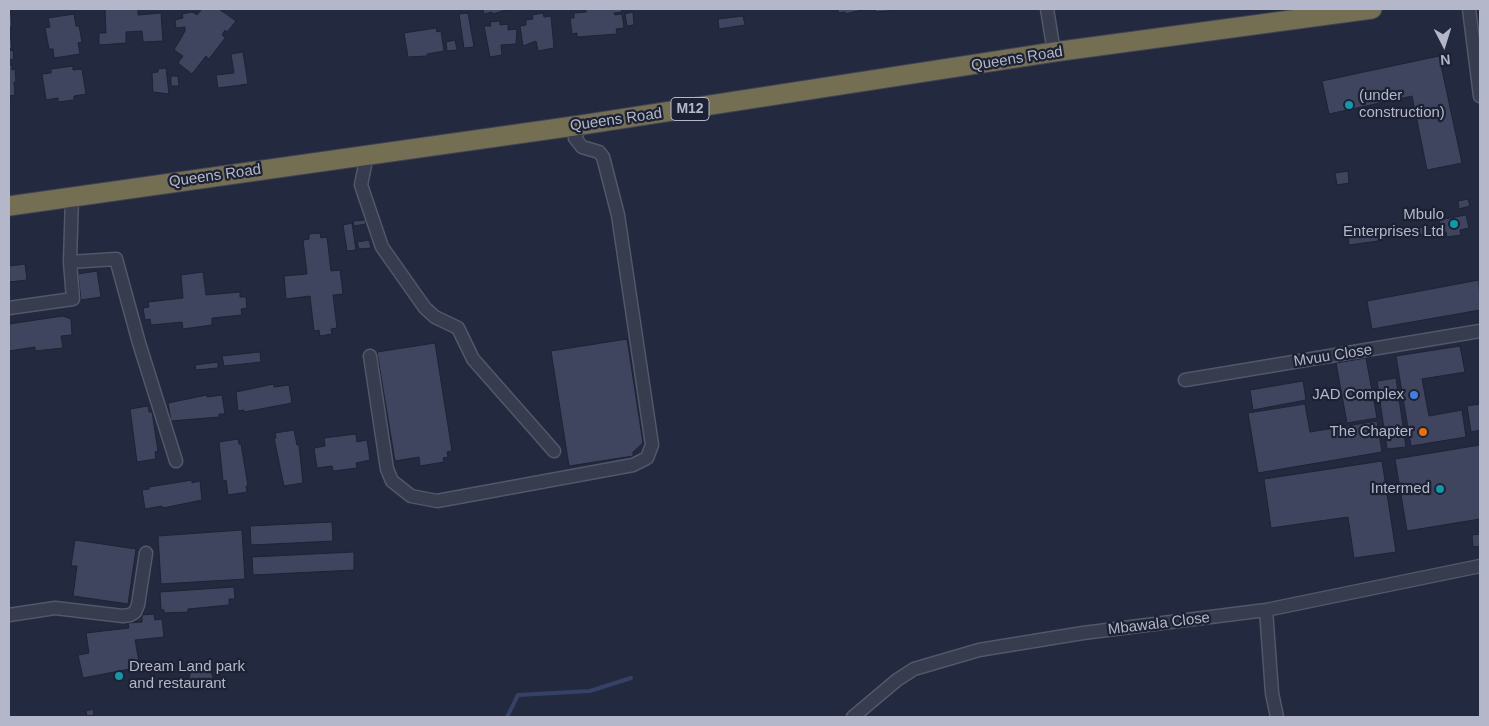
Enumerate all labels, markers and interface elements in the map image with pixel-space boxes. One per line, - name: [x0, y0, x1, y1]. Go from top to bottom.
- north arrow: [1419, 20, 1469, 70]
- street label: Queens Road: [970, 43, 1064, 75]
- text: N: [1440, 52, 1451, 68]
- place label: (under construction): [1359, 87, 1445, 122]
- road number: M12: [671, 98, 709, 120]
- marker: (under construction): [1343, 99, 1355, 111]
- street label: Queens Road: [569, 105, 663, 135]
- street label: Queens Road: [168, 161, 262, 191]
- place label: Mbulo Enterprises Ltd: [1343, 206, 1444, 241]
- marker: Mbulo Enterprises Ltd: [1448, 218, 1460, 230]
- street label: Mvuu Close: [1292, 341, 1374, 371]
- place label: JAD Complex: [1312, 386, 1404, 404]
- marker: JAD Complex: [1408, 389, 1420, 401]
- place label: The Chapter: [1330, 423, 1413, 441]
- marker: The Chapter: [1417, 426, 1429, 438]
- place label: Intermed: [1371, 480, 1430, 498]
- marker: Intermed: [1434, 483, 1446, 495]
- street label: Mbawala Close: [1107, 609, 1211, 639]
- place label: Dream Land park and restaurant: [129, 658, 245, 693]
- marker: Dream Land park and restaurant: [113, 670, 125, 682]

